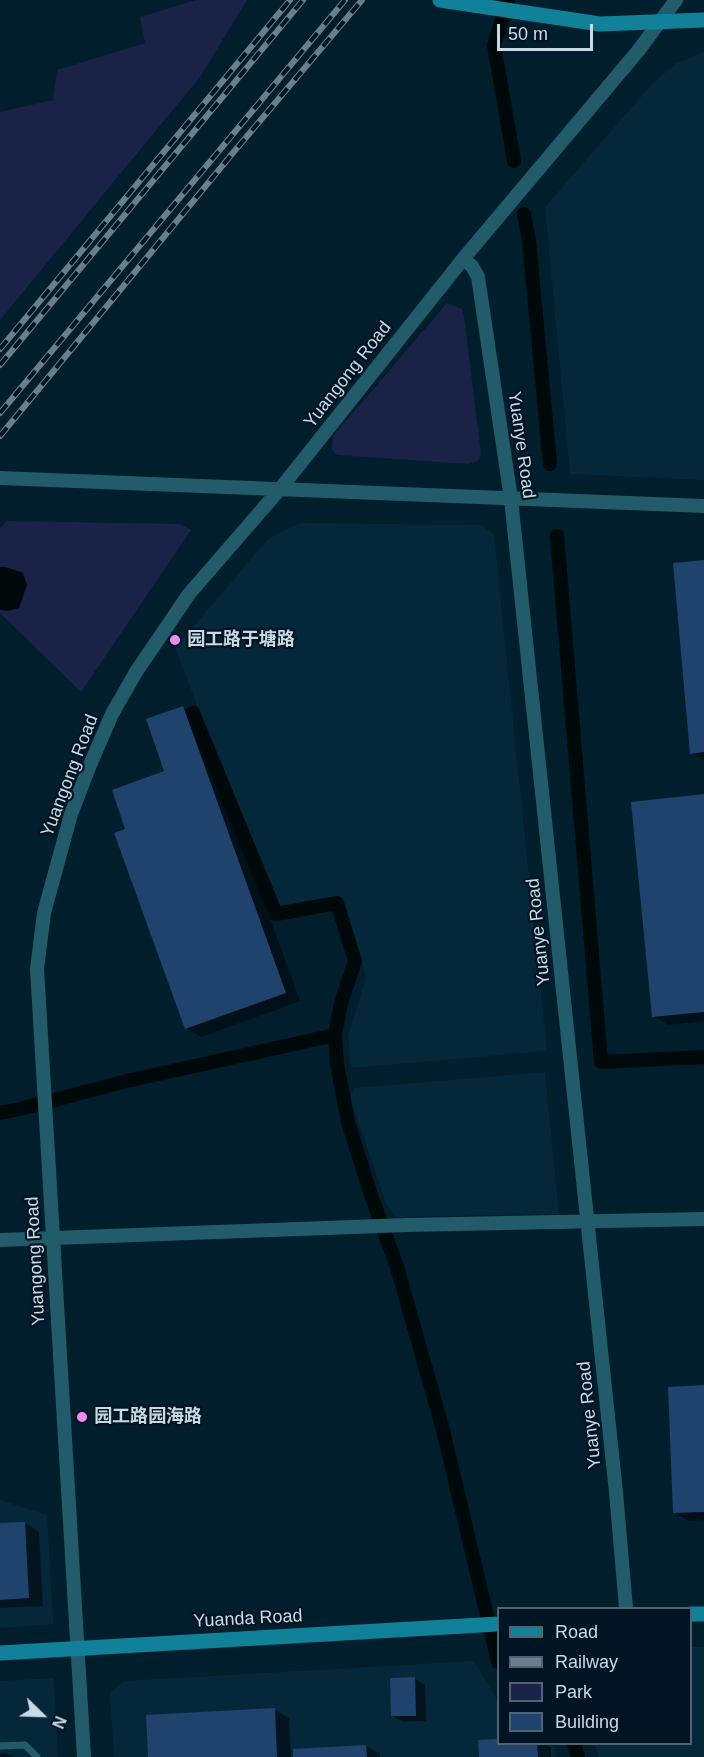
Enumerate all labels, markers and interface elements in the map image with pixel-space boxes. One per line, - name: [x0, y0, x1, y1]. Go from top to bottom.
- scale bar: [500, 12, 596, 50]
- text: 50 m: [508, 24, 548, 44]
- street label: Yuangong Road: [300, 317, 396, 433]
- street label: Yuanye Road: [503, 390, 539, 500]
- place label: 园工路于塘路: [187, 629, 295, 651]
- marker: 园工路于塘路: [168, 633, 182, 647]
- street label: Yuangong Road: [37, 712, 103, 840]
- street label: Yuanye Road: [523, 877, 555, 987]
- street label: Yuangong Road: [22, 1196, 50, 1326]
- street label: Yuanye Road: [574, 1360, 606, 1470]
- place label: 园工路园海路: [94, 1406, 202, 1428]
- marker: 园工路园海路: [75, 1410, 89, 1424]
- street label: Yuanda Road: [193, 1605, 303, 1633]
- legend: [497, 1607, 692, 1745]
- text: Road: [555, 1622, 598, 1642]
- text: Railway: [555, 1652, 618, 1672]
- text: Park: [555, 1682, 592, 1702]
- north arrow: [12, 1685, 72, 1745]
- text: Building: [555, 1712, 619, 1732]
- text: N: [49, 1714, 69, 1731]

